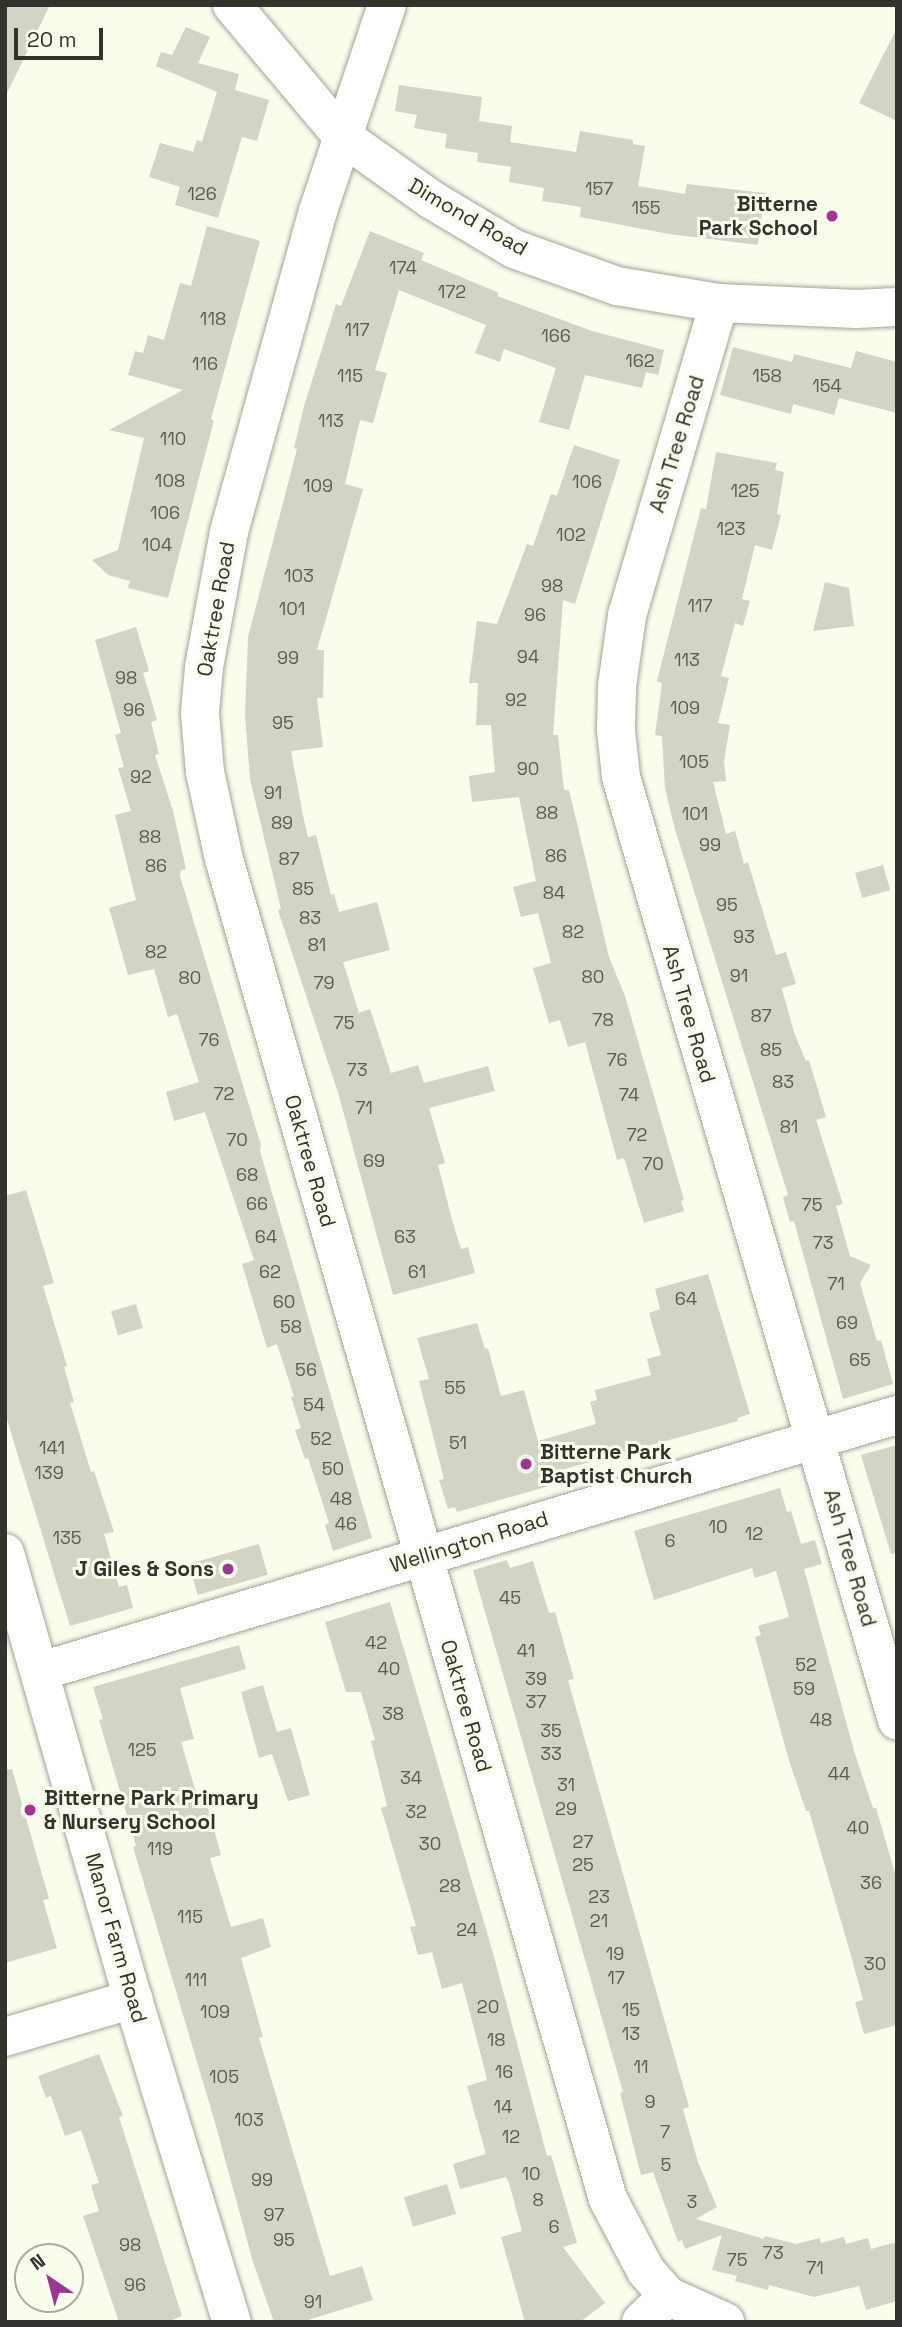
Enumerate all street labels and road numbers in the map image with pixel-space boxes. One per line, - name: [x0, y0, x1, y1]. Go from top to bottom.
- street label: Dimond Road: [404, 173, 532, 261]
- street label: Ash Tree Road: [644, 372, 710, 516]
- street label: Oaktree Road: [192, 540, 240, 678]
- street label: Ash Tree Road: [657, 942, 721, 1086]
- street label: Oaktree Road: [279, 1092, 341, 1230]
- street label: Ash Tree Road: [818, 1486, 882, 1630]
- street label: Wellington Road: [387, 1506, 551, 1578]
- street label: Oaktree Road: [435, 1637, 497, 1775]
- street label: Manor Farm Road: [80, 1850, 152, 2026]

